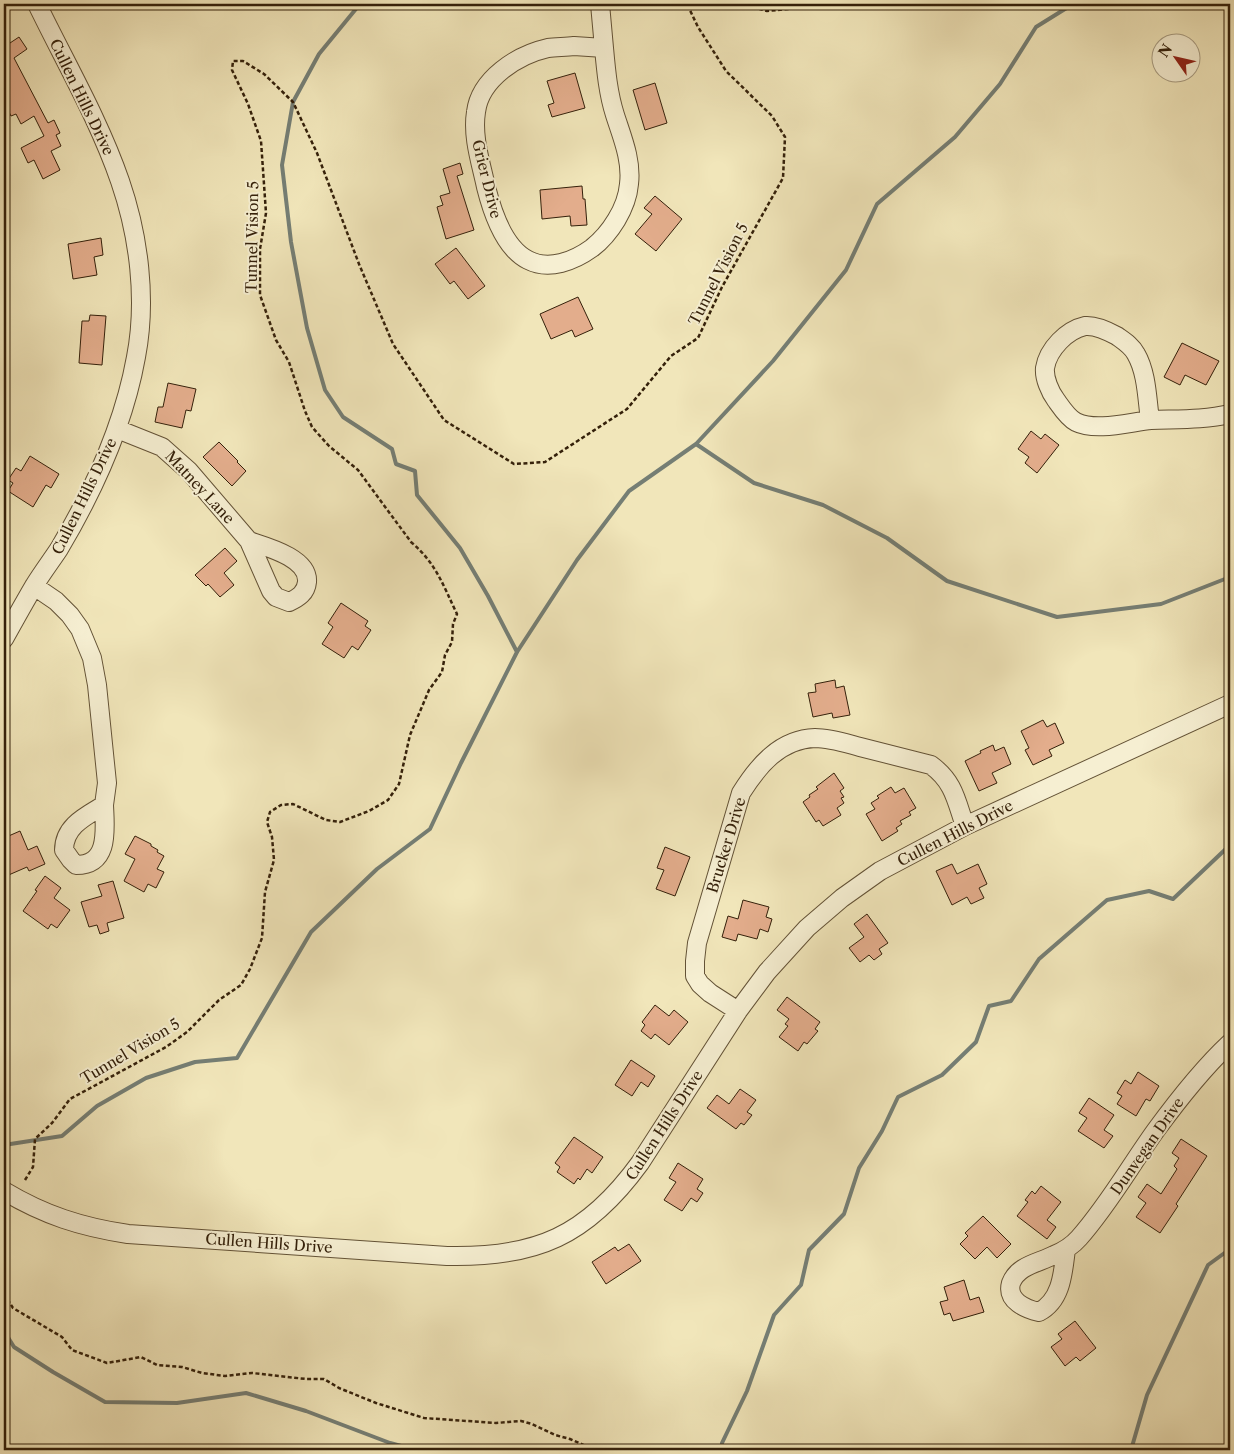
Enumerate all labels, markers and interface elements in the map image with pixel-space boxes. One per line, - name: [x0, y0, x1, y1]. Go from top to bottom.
- north arrow: [1152, 32, 1202, 82]
- street label: Cullen Hills Drive: [46, 36, 118, 158]
- text: N: [1154, 41, 1176, 61]
- street label: Grier Drive: [468, 138, 506, 220]
- street label: Tunnel Vision 5: [242, 181, 262, 293]
- street label: Tunnel Vision 5: [684, 220, 752, 328]
- street label: Cullen Hills Drive: [48, 435, 120, 557]
- street label: Matney Lane: [161, 446, 239, 528]
- street label: Brucker Drive: [702, 795, 750, 895]
- street label: Cullen Hills Drive: [894, 796, 1016, 870]
- street label: Tunnel Vision 5: [77, 1014, 183, 1088]
- street label: Cullen Hills Drive: [621, 1066, 707, 1184]
- street label: Dunvegan Drive: [1106, 1094, 1188, 1198]
- street label: Cullen Hills Drive: [205, 1229, 333, 1257]

